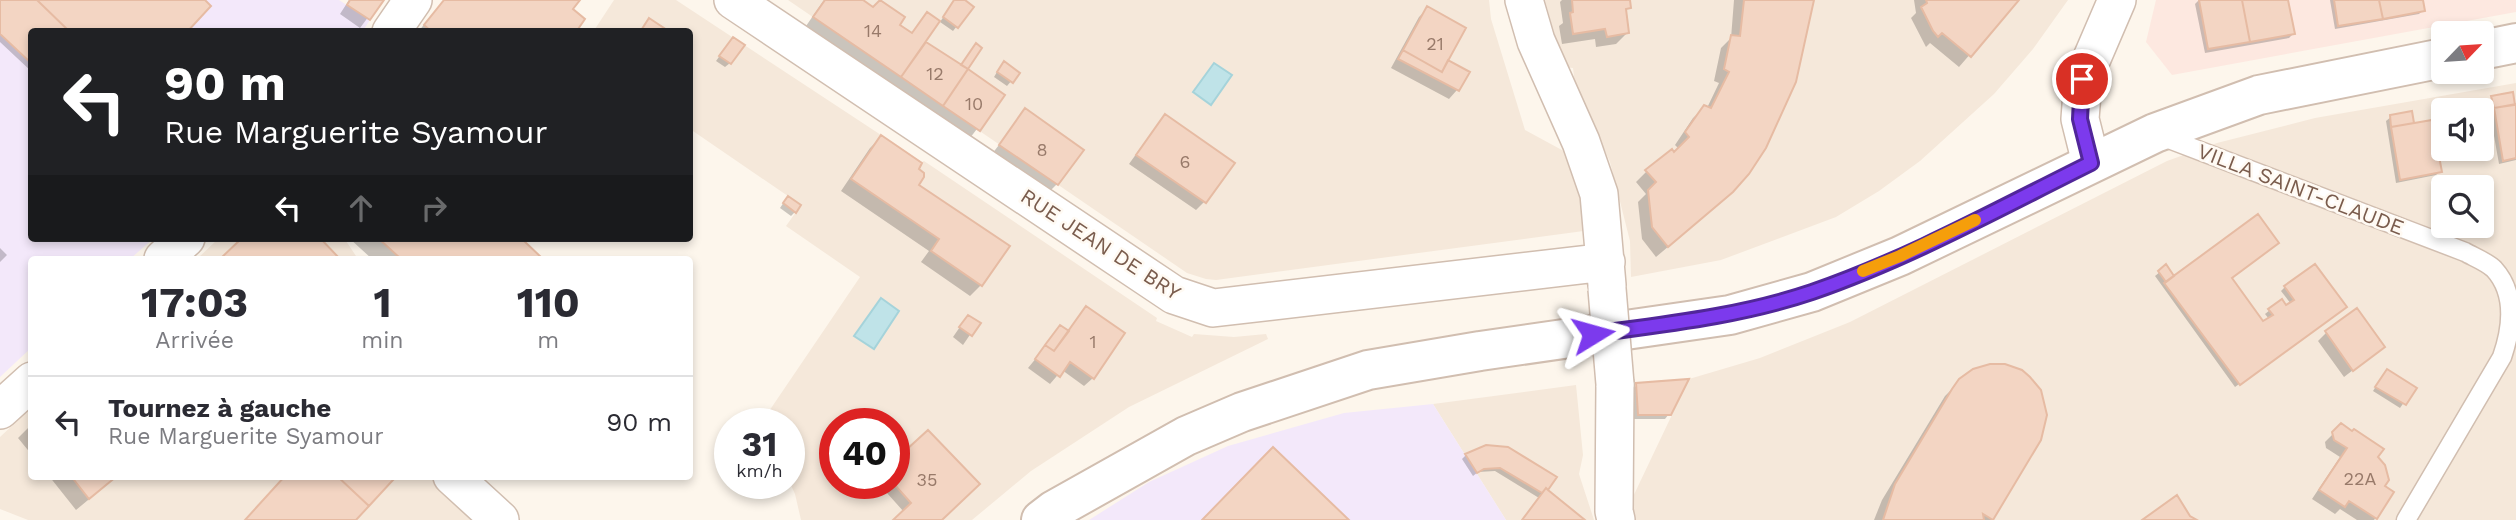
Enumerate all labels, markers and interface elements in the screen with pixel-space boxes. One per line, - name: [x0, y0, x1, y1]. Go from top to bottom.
- house number: 14: [864, 20, 882, 41]
- north arrow: [2431, 21, 2494, 84]
- map controls: [2431, 21, 2494, 238]
- house number: 21: [1426, 33, 1444, 54]
- pin: [2052, 49, 2112, 109]
- text: 90 m: [164, 54, 286, 112]
- icon: left: [49, 56, 140, 147]
- icon: arrive: [2063, 60, 2101, 98]
- house number: 12: [926, 63, 944, 84]
- house number: 10: [965, 93, 983, 114]
- button: sound: [2431, 98, 2494, 161]
- text: Rue Marguerite Syamour: [164, 113, 548, 151]
- street label: VILLA SAINT-CLAUDE: [2194, 138, 2408, 240]
- house number: 8: [1036, 139, 1048, 160]
- house number: 6: [1180, 151, 1190, 172]
- button: search: [2431, 175, 2494, 238]
- street label: RUE JEAN DE BRY: [1016, 183, 1186, 305]
- icon: left: [269, 189, 307, 227]
- icon: ahead: [342, 189, 380, 227]
- icon: right: [415, 189, 453, 227]
- text: 17:03: [141, 278, 248, 327]
- text: 1: [373, 278, 392, 327]
- text: 110: [517, 278, 580, 327]
- position arrow: [1556, 297, 1630, 371]
- text: Arrivée: [155, 327, 234, 354]
- text: min: [361, 327, 404, 354]
- text: m: [537, 327, 559, 354]
- house number: 1: [1089, 331, 1097, 352]
- text: Tournez à gauche: [108, 393, 331, 423]
- icon: left: [49, 403, 87, 441]
- text: 90 m: [606, 407, 672, 437]
- speed limit sign: 40: [819, 408, 910, 499]
- text: Rue Marguerite Syamour: [108, 423, 384, 450]
- text: 31: [742, 423, 777, 465]
- text: km/h: [736, 460, 783, 481]
- house number: 22A: [2344, 468, 2377, 489]
- house number: 35: [917, 469, 937, 490]

